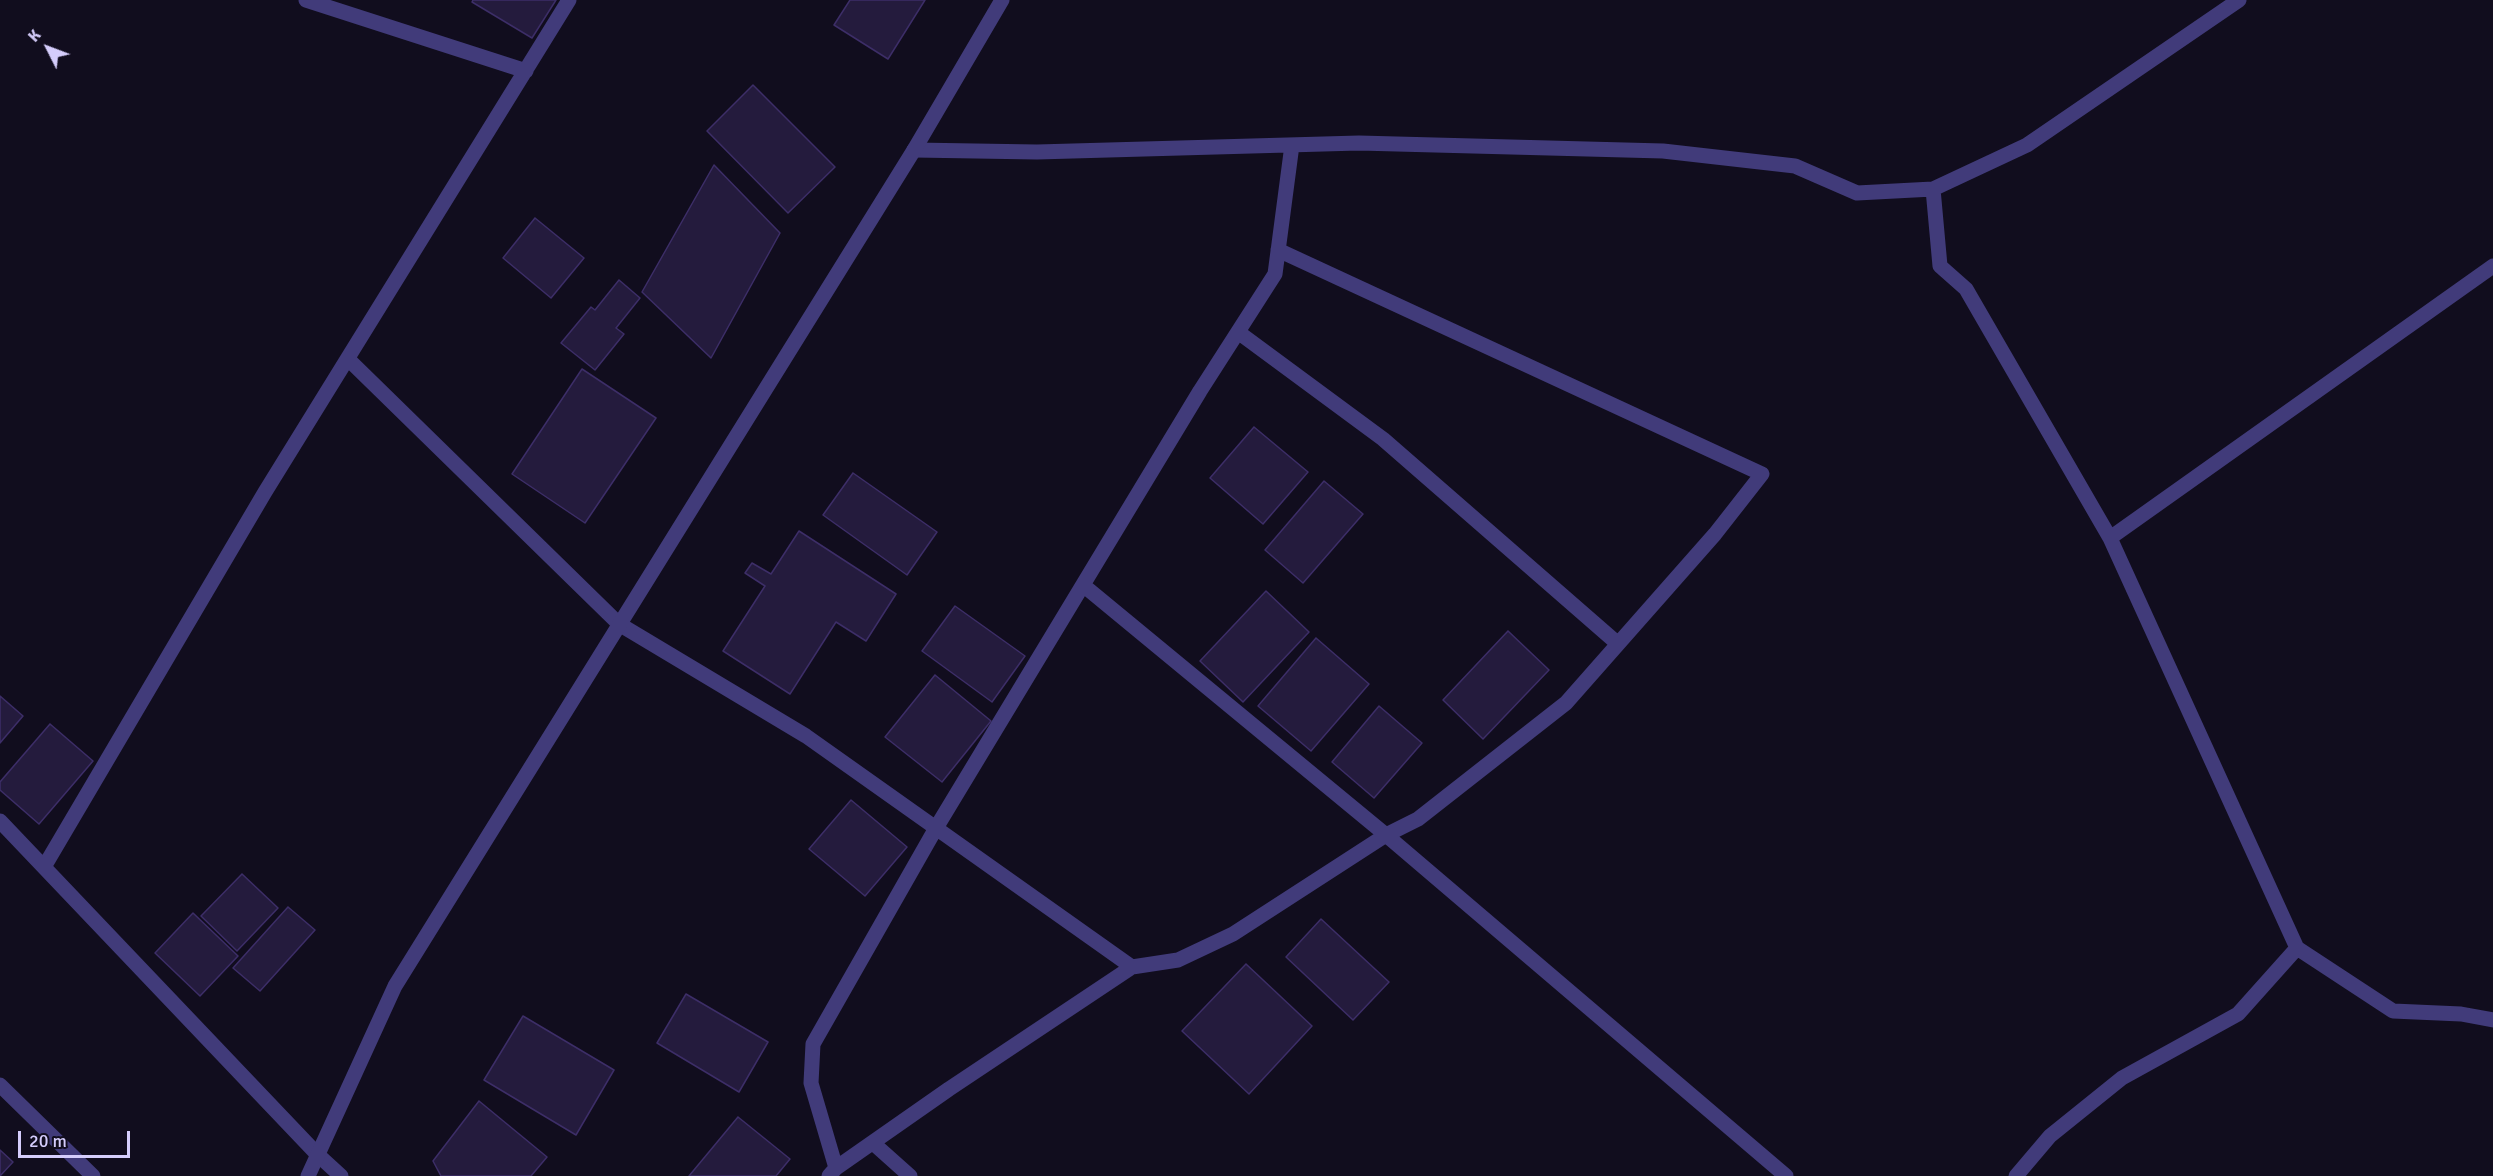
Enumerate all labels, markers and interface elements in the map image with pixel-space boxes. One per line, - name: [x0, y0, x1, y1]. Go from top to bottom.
- north arrow: [18, 18, 78, 78]
- text: K: [24, 26, 45, 46]
- scale bar: [21, 1119, 134, 1157]
- text: 20 m: [29, 1130, 67, 1152]

